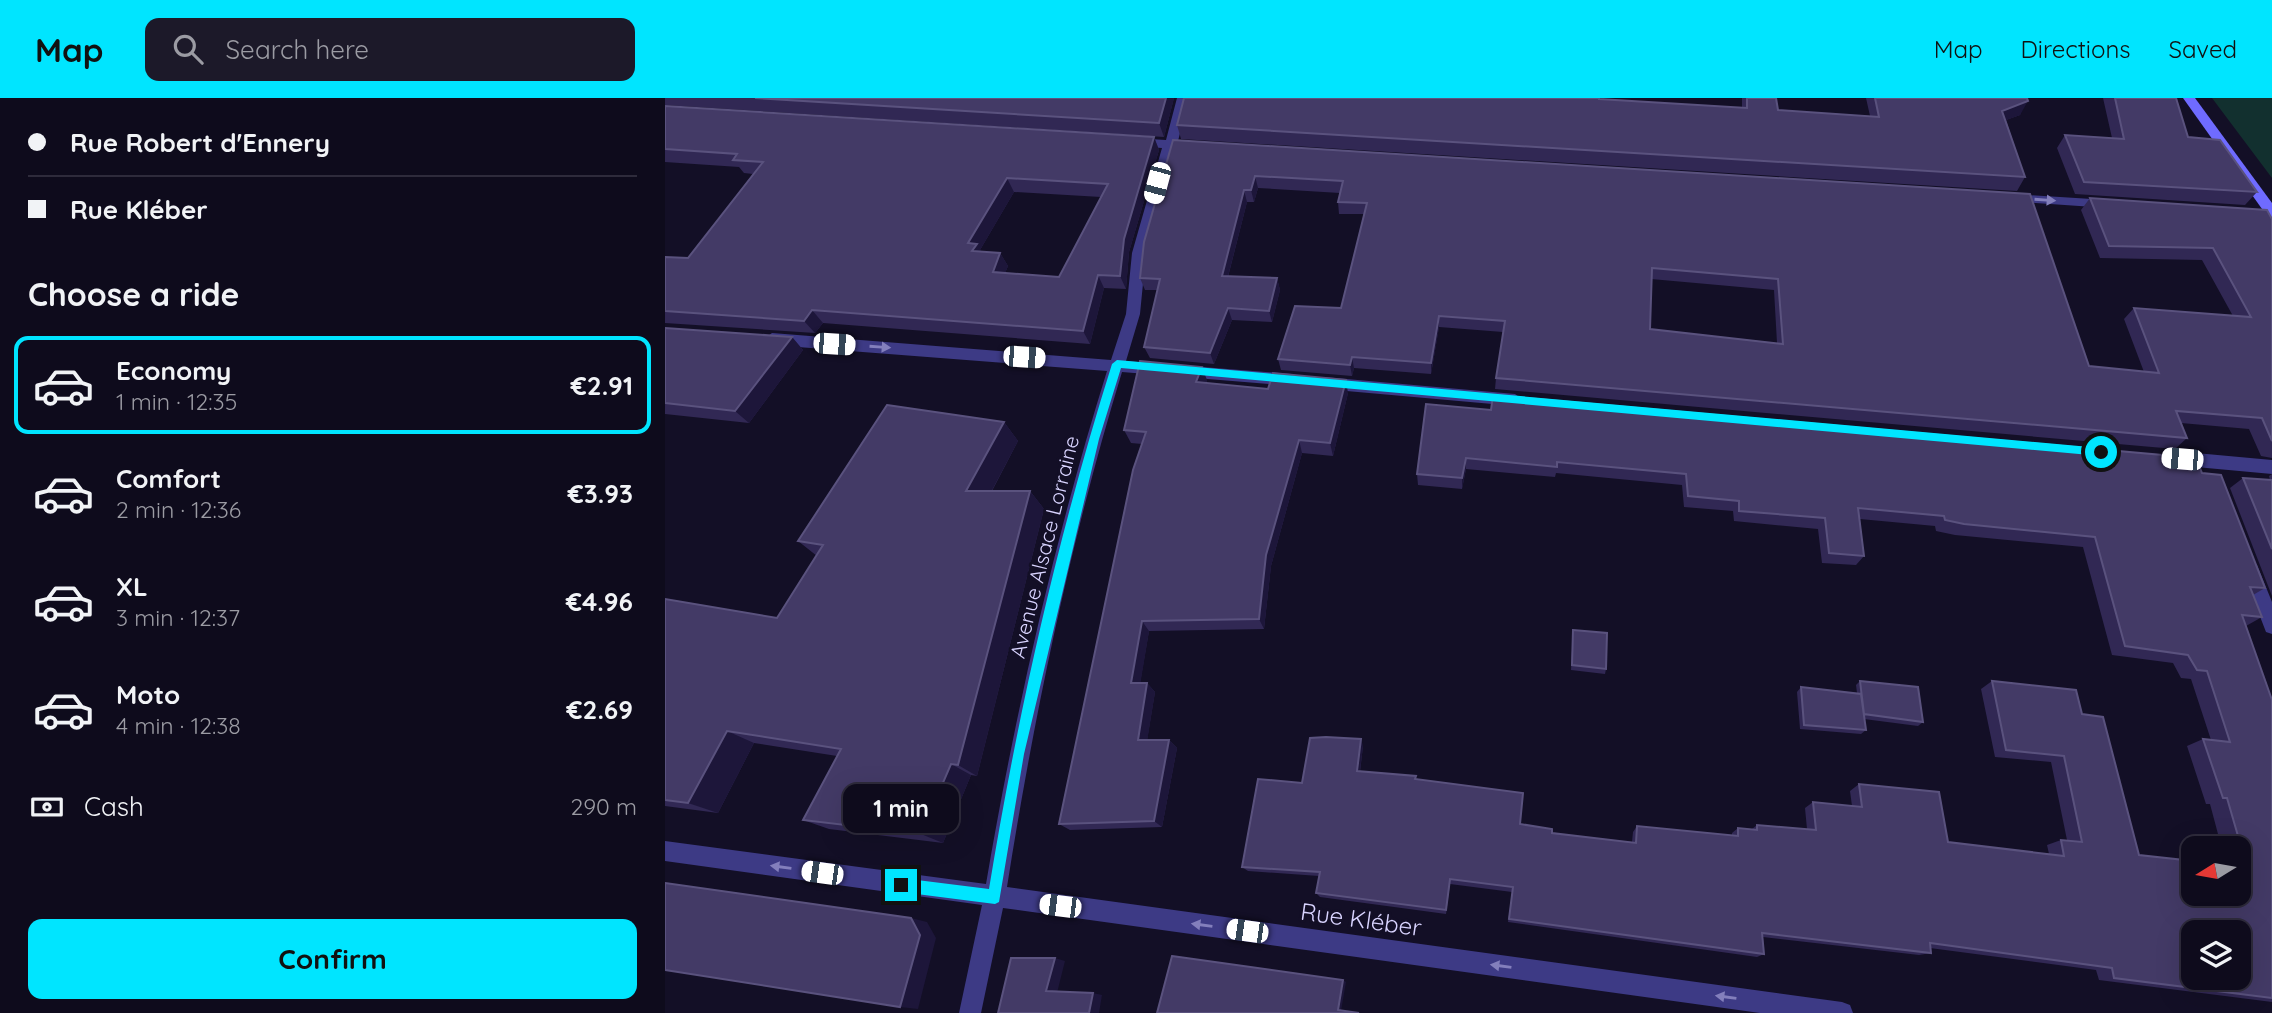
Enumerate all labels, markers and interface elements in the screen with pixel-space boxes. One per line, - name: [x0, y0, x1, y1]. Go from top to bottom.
- search box: [145, 18, 635, 81]
- text: Map: [35, 29, 103, 70]
- icon: search: [169, 30, 207, 68]
- text: Search here: [225, 33, 369, 66]
- text: Map: [1934, 34, 1983, 64]
- text: Directions: [2021, 34, 2131, 64]
- text: Saved: [2169, 34, 2237, 64]
- text: Rue Robert d'Ennery: [70, 126, 330, 159]
- car: [1142, 160, 1173, 206]
- text: Rue Kléber: [70, 193, 208, 226]
- one-way arrow: [2034, 195, 2056, 206]
- text: Choose a ride: [28, 274, 240, 314]
- car: [813, 332, 856, 356]
- one-way arrow: [869, 342, 891, 353]
- car: [1003, 345, 1046, 369]
- icon: car: [32, 354, 95, 417]
- text: Economy: [116, 354, 231, 387]
- text: €2.91: [571, 369, 633, 402]
- text: 1 min · 12:35: [116, 387, 237, 416]
- street label: Avenue Alsace Lorraine: [1004, 433, 1084, 661]
- route start: [2085, 436, 2117, 468]
- car: [2161, 447, 2204, 471]
- icon: car: [32, 462, 95, 525]
- text: Comfort: [116, 462, 221, 495]
- text: €3.93: [568, 477, 633, 510]
- text: 2 min · 12:36: [116, 495, 241, 524]
- icon: car: [32, 570, 95, 633]
- text: XL: [116, 570, 148, 603]
- text: €4.96: [566, 585, 633, 618]
- text: 3 min · 12:37: [116, 603, 240, 632]
- icon: car: [32, 678, 95, 741]
- text: Moto: [116, 678, 180, 711]
- text: €2.69: [566, 693, 633, 726]
- text: 4 min · 12:38: [116, 711, 241, 740]
- callout: 1 min: [843, 784, 959, 832]
- icon: cash: [28, 788, 66, 826]
- text: Cash: [84, 790, 144, 823]
- text: 290 m: [570, 792, 637, 821]
- text: 1 min: [873, 794, 929, 823]
- north arrow: [2181, 836, 2251, 906]
- map controls: [2181, 836, 2251, 990]
- car: [800, 860, 845, 886]
- one-way arrow: [770, 862, 792, 873]
- route end: [885, 869, 917, 901]
- car: [1038, 893, 1083, 919]
- street label: Rue Kléber: [1299, 896, 1424, 942]
- car: [1225, 918, 1270, 944]
- button: Confirm: [28, 919, 637, 999]
- one-way arrow: [1191, 919, 1213, 930]
- button: layers: [2181, 920, 2251, 990]
- one-way arrow: [1489, 960, 1511, 971]
- one-way arrow: [1715, 991, 1737, 1002]

